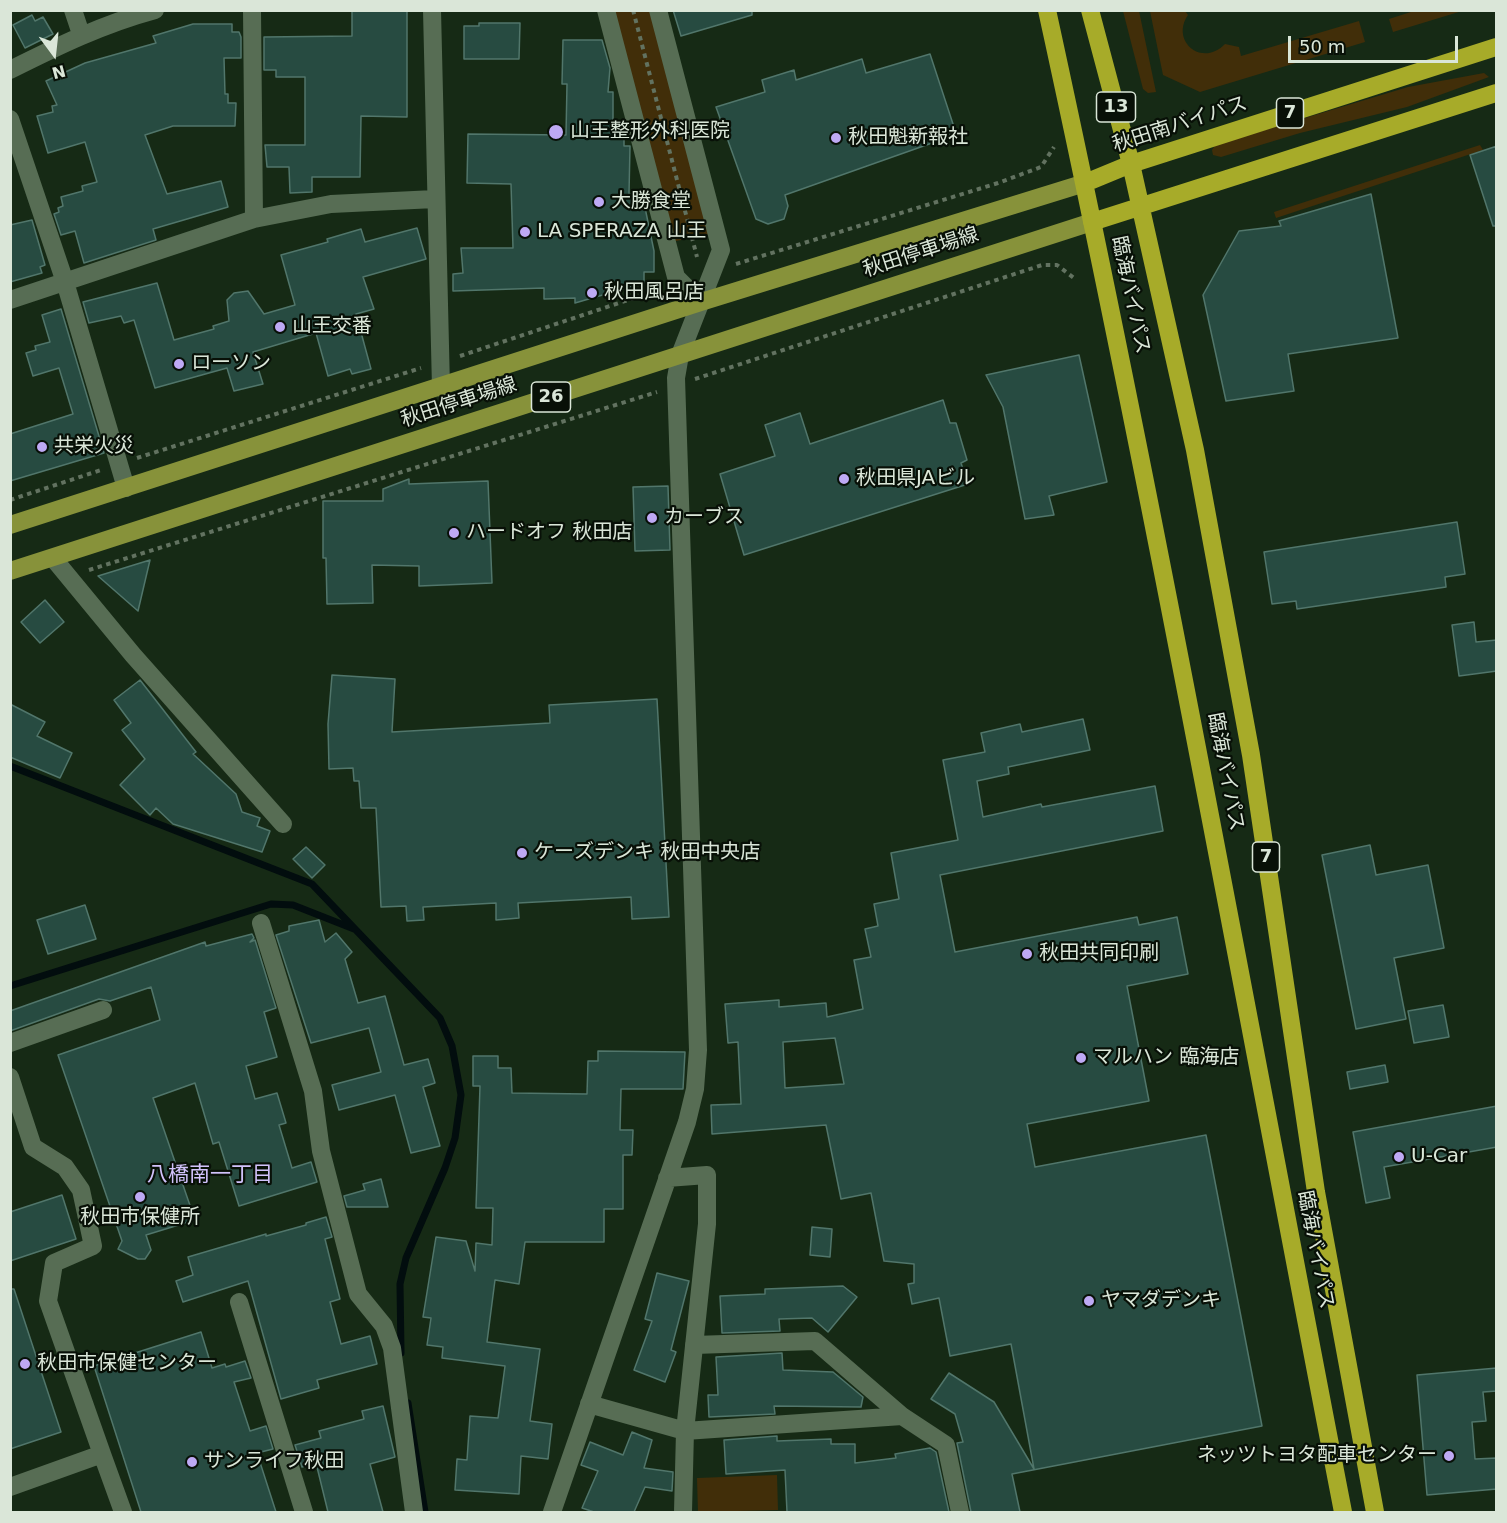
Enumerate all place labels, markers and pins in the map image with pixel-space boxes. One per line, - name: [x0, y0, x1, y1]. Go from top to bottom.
- place label: 山王整形外科医院: [570, 120, 730, 144]
- marker: 山王整形外科医院: [547, 123, 565, 141]
- place label: 秋田魁新報社: [848, 126, 968, 150]
- marker: 秋田魁新報社: [829, 131, 843, 145]
- place label: 大勝食堂: [611, 190, 691, 214]
- marker: 大勝食堂: [592, 195, 606, 209]
- place label: LA SPERAZA 山王: [537, 220, 707, 244]
- marker: LA SPERAZA 山王: [518, 225, 532, 239]
- place label: 秋田風呂店: [604, 281, 704, 305]
- marker: 秋田風呂店: [585, 286, 599, 300]
- place label: 山王交番: [292, 315, 372, 339]
- marker: 山王交番: [273, 320, 287, 334]
- place label: ローソン: [191, 352, 271, 376]
- marker: ローソン: [172, 357, 186, 371]
- place label: 共栄火災: [54, 435, 134, 459]
- marker: 共栄火災: [35, 440, 49, 454]
- place label: 秋田県JAビル: [856, 467, 975, 491]
- marker: 秋田県JAビル: [837, 472, 851, 486]
- place label: カーブス: [664, 506, 744, 530]
- marker: カーブス: [645, 511, 659, 525]
- place label: ハードオフ 秋田店: [466, 521, 632, 545]
- marker: ハードオフ 秋田店: [447, 526, 461, 540]
- place label: ケーズデンキ 秋田中央店: [534, 841, 760, 865]
- marker: ケーズデンキ 秋田中央店: [515, 846, 529, 860]
- place label: 秋田共同印刷: [1039, 942, 1159, 966]
- marker: 秋田共同印刷: [1020, 947, 1034, 961]
- place label: マルハン 臨海店: [1093, 1046, 1239, 1070]
- marker: マルハン 臨海店: [1074, 1051, 1088, 1065]
- place label: U-Car: [1411, 1145, 1467, 1169]
- marker: U-Car: [1392, 1150, 1406, 1164]
- marker: 秋田市保健所: [133, 1190, 147, 1204]
- place label: 秋田市保健所: [80, 1206, 200, 1230]
- place label: ヤマダデンキ: [1101, 1289, 1221, 1313]
- marker: ヤマダデンキ: [1082, 1294, 1096, 1308]
- place label: 秋田市保健センター: [37, 1352, 217, 1376]
- marker: 秋田市保健センター: [18, 1357, 32, 1371]
- place label: ネッツトヨタ配車センター: [1197, 1444, 1437, 1468]
- marker: ネッツトヨタ配車センター: [1442, 1449, 1456, 1463]
- place label: サンライフ秋田: [204, 1450, 344, 1474]
- marker: サンライフ秋田: [185, 1455, 199, 1469]

